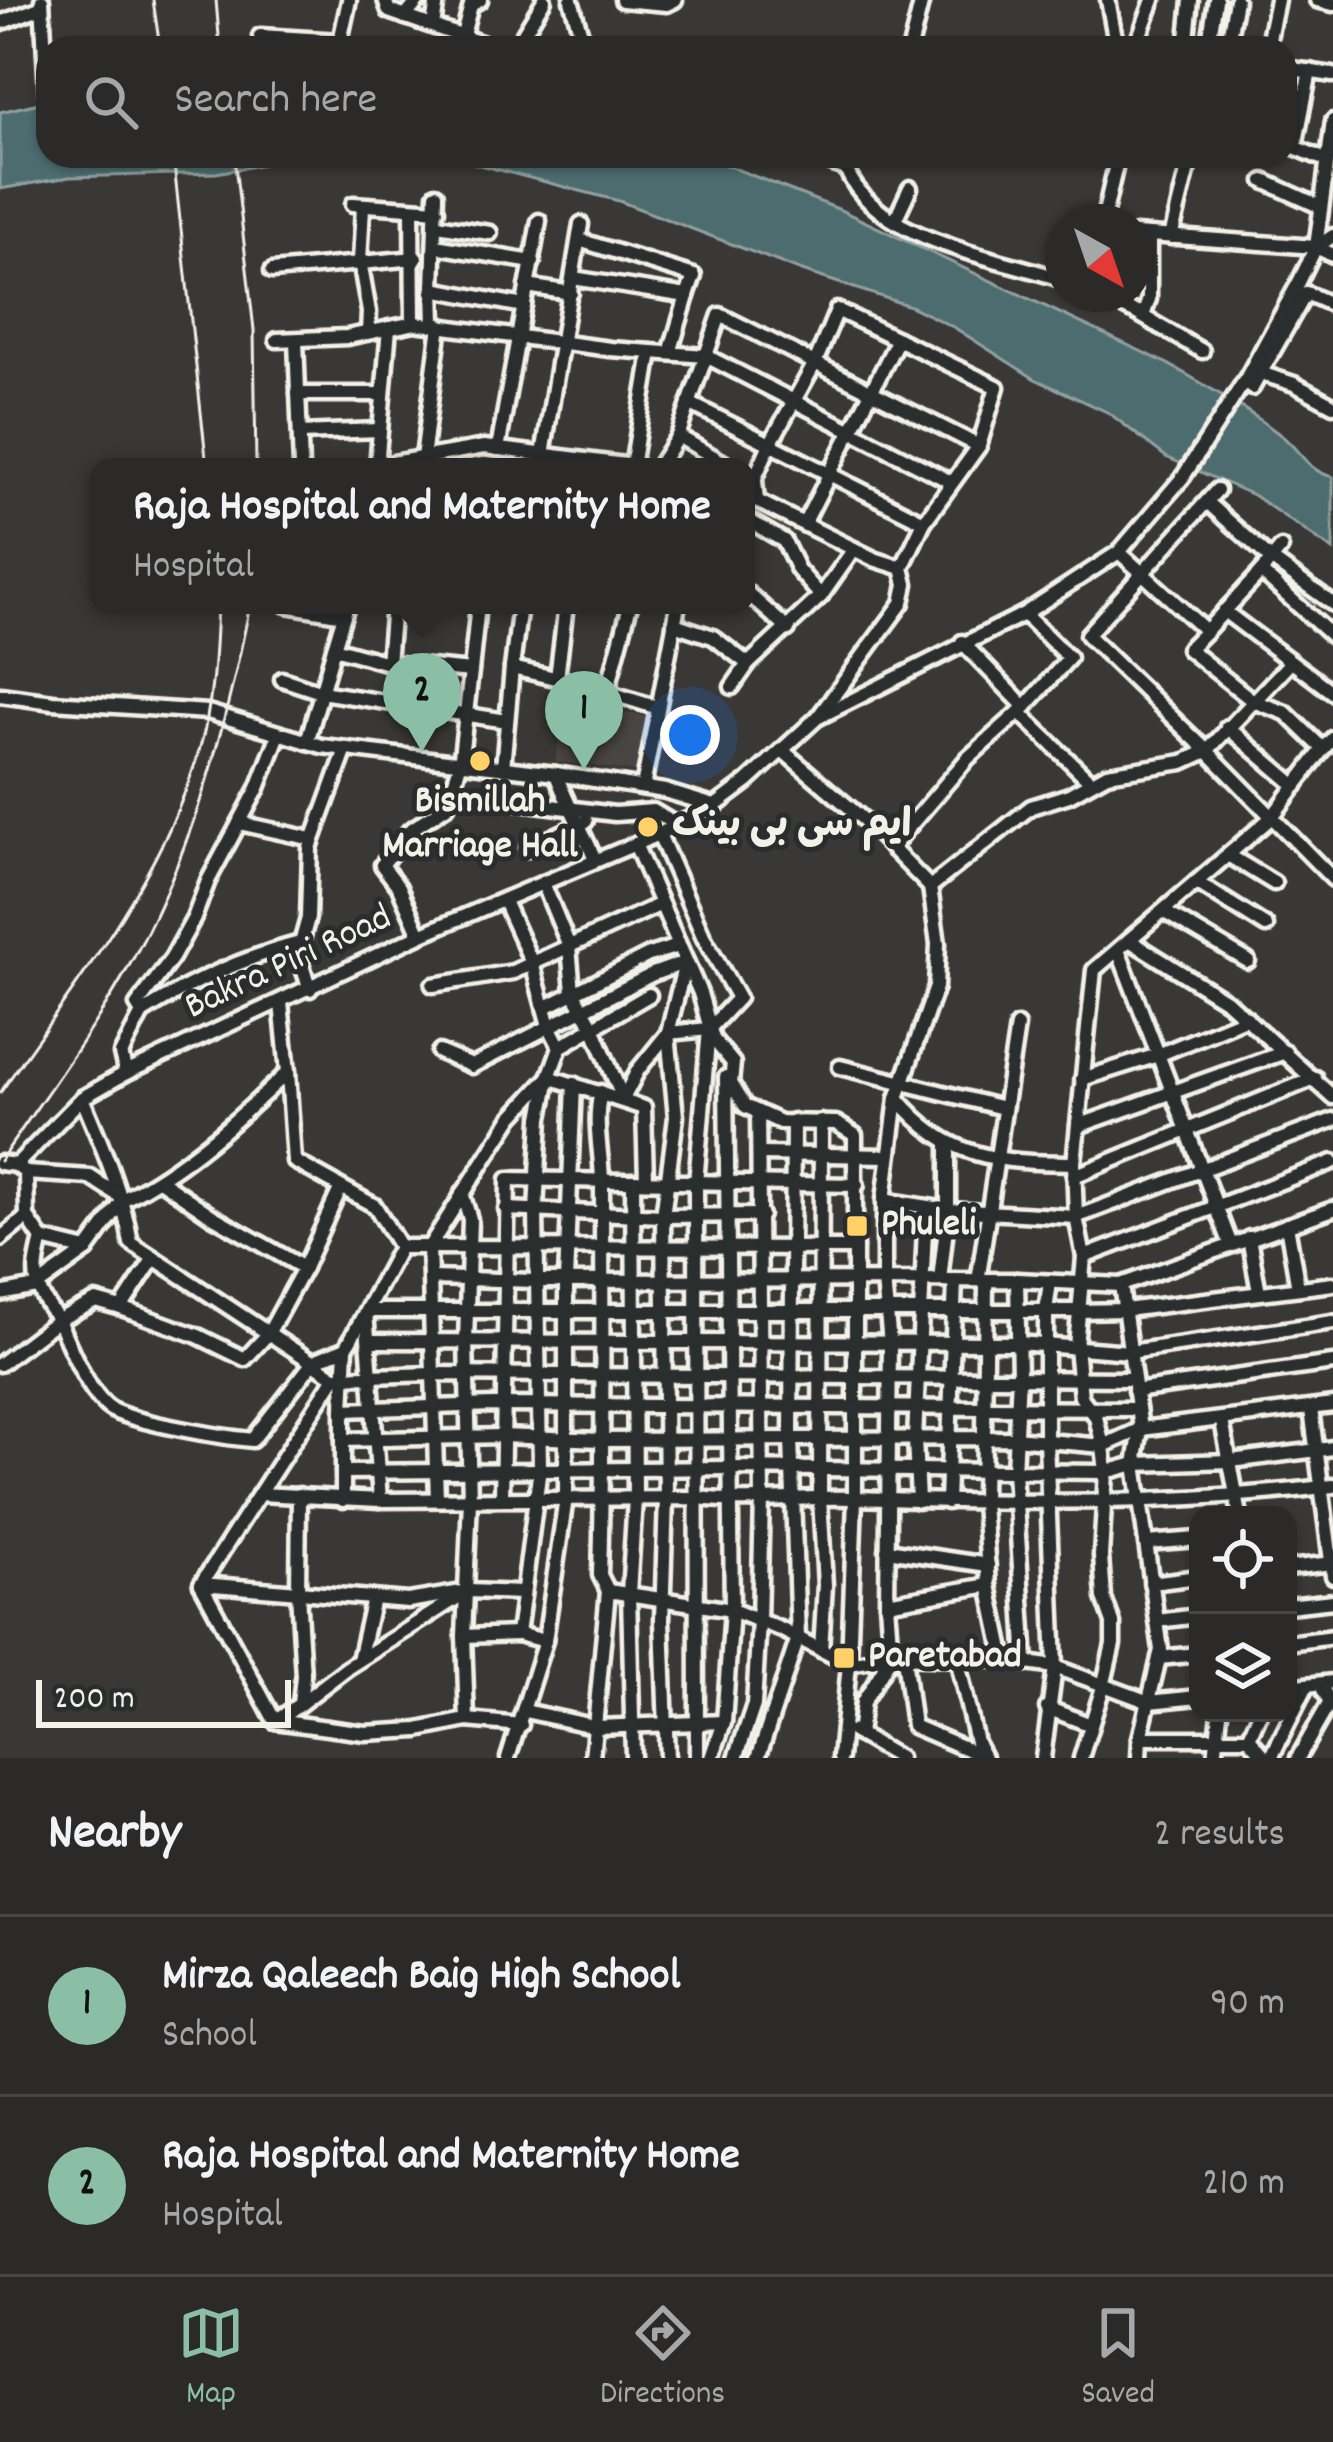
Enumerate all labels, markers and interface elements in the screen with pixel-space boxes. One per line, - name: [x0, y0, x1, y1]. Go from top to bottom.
- search box: [36, 36, 1297, 168]
- icon: search: [78, 69, 144, 135]
- text: Search here: [174, 70, 377, 134]
- north arrow: [1045, 204, 1153, 312]
- popup: [89, 458, 755, 614]
- text: Raja Hospital and Maternity Home: [133, 477, 711, 541]
- text: Hospital: [133, 541, 254, 596]
- pin: 2: [383, 653, 461, 752]
- pin: 1: [545, 671, 623, 770]
- your location: [660, 705, 720, 765]
- marker: Bismillah Marriage Hall: [467, 748, 493, 774]
- place label: Bismillah Marriage Hall: [382, 776, 578, 876]
- place label: ایم سی بی بینک: [672, 800, 911, 855]
- marker: ایم سی بی بینک: [635, 814, 661, 840]
- street label: Bakra Piri Road: [176, 892, 402, 1036]
- place label: Phuleli: [881, 1199, 976, 1254]
- marker: Phuleli: [844, 1213, 870, 1239]
- map controls: [1189, 1506, 1297, 1722]
- button: locate: [1189, 1506, 1297, 1614]
- button: layers: [1189, 1614, 1297, 1722]
- place label: Paretabad: [868, 1631, 1022, 1686]
- marker: Paretabad: [831, 1645, 857, 1671]
- scale bar: [36, 1674, 291, 1727]
- text: 200 m: [54, 1677, 135, 1724]
- text: Nearby: [48, 1800, 181, 1872]
- text: 2 results: [1154, 1809, 1285, 1864]
- text: Mirza Qaleech Baig High School: [162, 1946, 680, 2010]
- text: 1: [83, 1978, 91, 2033]
- text: 90 m: [1210, 1978, 1285, 2033]
- text: School: [162, 2010, 257, 2065]
- text: Raja Hospital and Maternity Home: [162, 2126, 740, 2190]
- text: 2: [78, 2158, 96, 2213]
- text: 210 m: [1202, 2158, 1285, 2213]
- text: Hospital: [162, 2190, 283, 2245]
- tab: Map: [178, 2300, 244, 2419]
- tab: Directions: [600, 2300, 725, 2419]
- tab: Saved: [1081, 2300, 1155, 2419]

